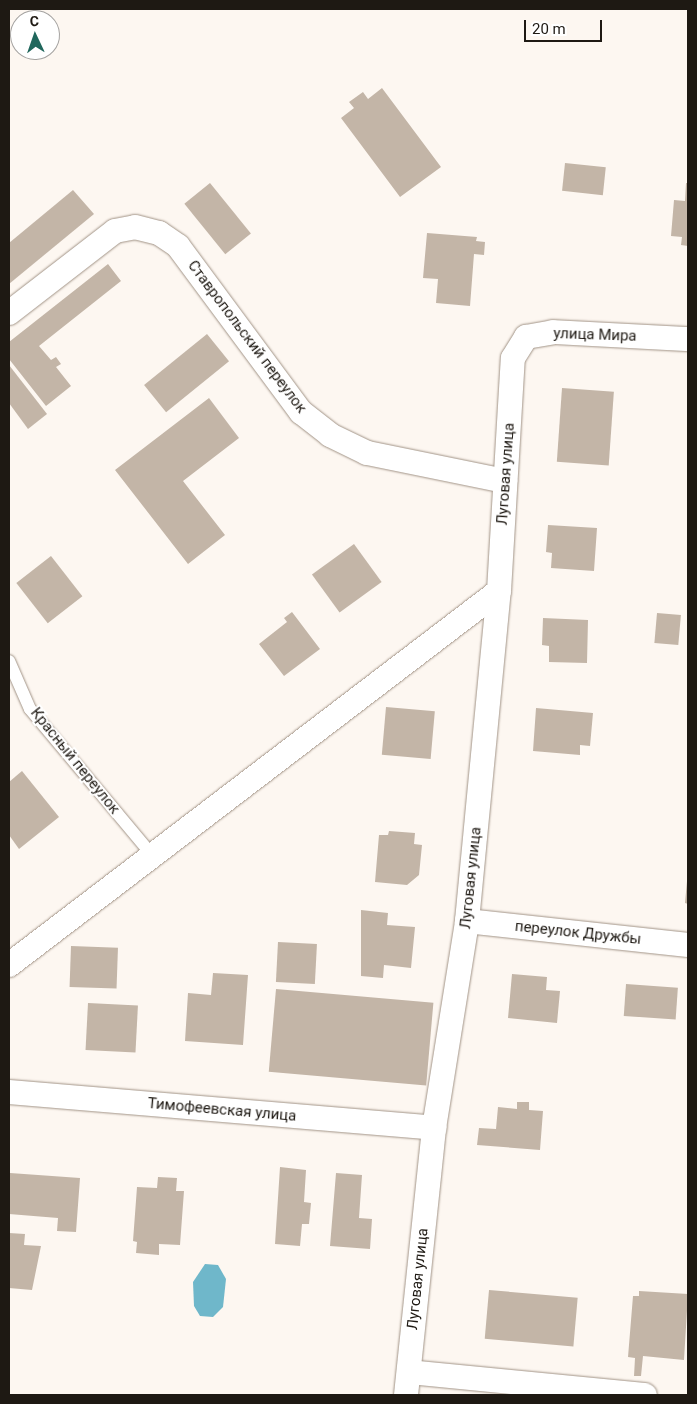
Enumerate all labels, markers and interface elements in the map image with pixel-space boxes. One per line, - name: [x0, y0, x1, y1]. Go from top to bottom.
- north arrow: [10, 10, 60, 60]
- scale bar: [527, 10, 604, 42]
- text: С: [29, 13, 39, 29]
- text: 20 m: [532, 20, 566, 38]
- street label: Ставропольский переулок: [184, 257, 310, 417]
- street label: улица Мира: [553, 325, 637, 345]
- street label: Луговая улица: [493, 422, 519, 526]
- street label: Красный переулок: [27, 704, 123, 818]
- street label: Луговая улица: [457, 826, 485, 930]
- street label: переулок Дружбы: [514, 917, 642, 949]
- street label: Тимофеевская улица: [147, 1095, 297, 1125]
- street label: Луговая улица: [404, 1227, 432, 1331]

